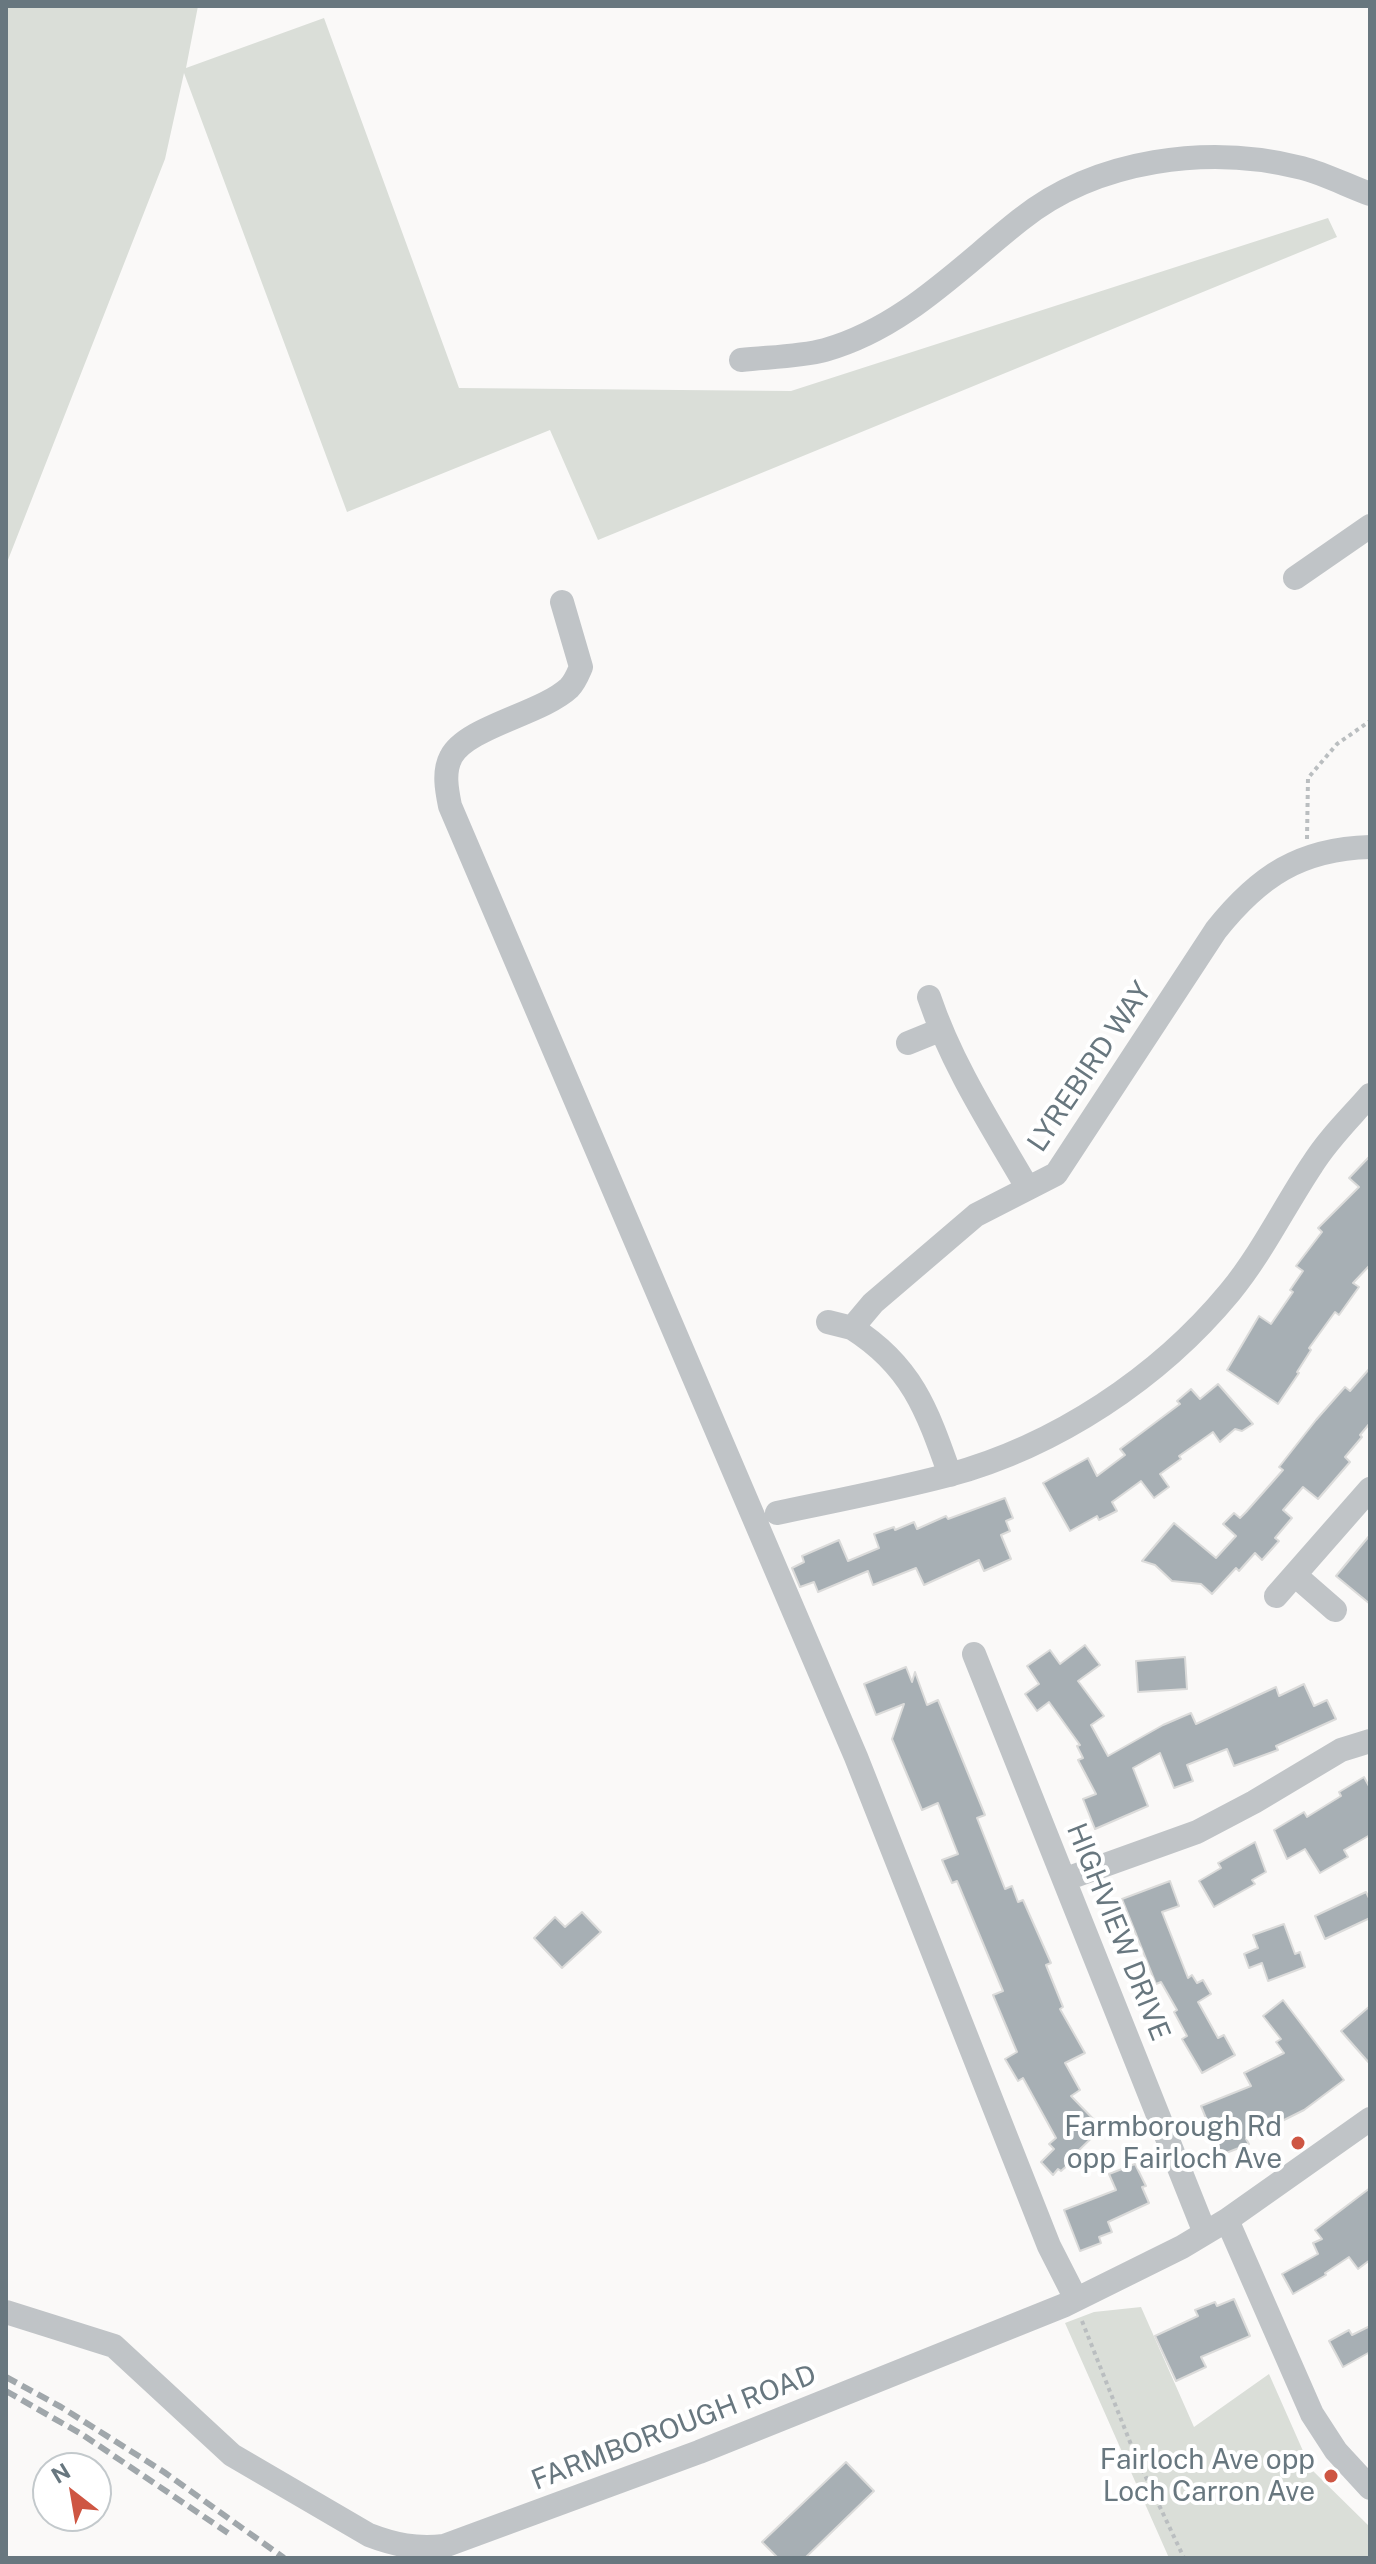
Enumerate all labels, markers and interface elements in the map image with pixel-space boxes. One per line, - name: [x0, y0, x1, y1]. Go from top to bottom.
- street label: LYREBIRD WAY: [1021, 976, 1159, 1158]
- street label: HIGHVIEW DRIVE: [1059, 1818, 1177, 2046]
- place label: Farmborough Rd opp Fairloch Ave: [1064, 2110, 1282, 2176]
- marker: Farmborough Rd opp Fairloch Ave: [1289, 2134, 1307, 2152]
- street label: FARMBOROUGH ROAD: [527, 2358, 821, 2498]
- place label: Fairloch Ave opp Loch Carron Ave: [1100, 2443, 1315, 2509]
- north arrow: [32, 2452, 112, 2532]
- text: N: [47, 2458, 75, 2489]
- marker: Fairloch Ave opp Loch Carron Ave: [1322, 2467, 1340, 2485]

